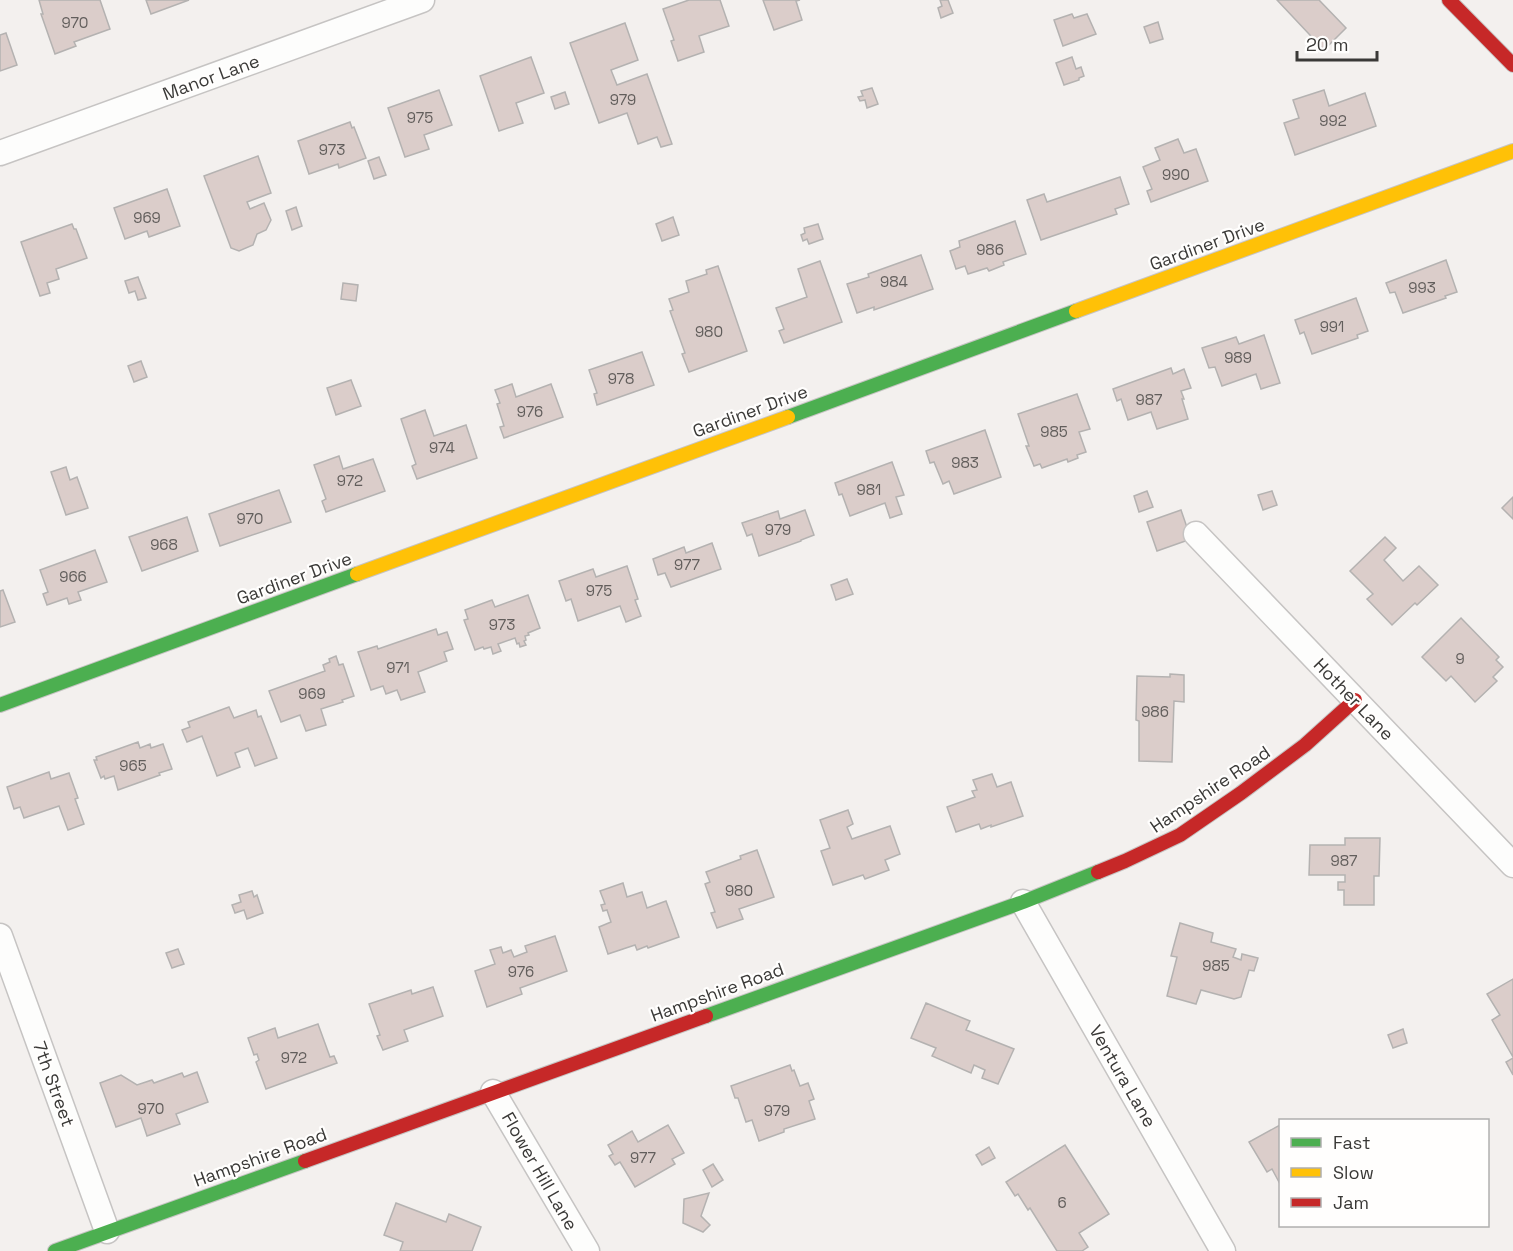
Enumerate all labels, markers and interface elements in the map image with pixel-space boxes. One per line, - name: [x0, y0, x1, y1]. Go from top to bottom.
- house number: 970: [62, 13, 88, 32]
- scale bar: [1297, 24, 1376, 62]
- text: 20 m: [1306, 33, 1349, 56]
- street label: Manor Lane: [159, 49, 263, 105]
- house number: 979: [610, 90, 636, 109]
- house number: 975: [407, 108, 433, 127]
- house number: 992: [1319, 111, 1347, 130]
- house number: 973: [319, 140, 345, 159]
- house number: 990: [1162, 165, 1190, 184]
- house number: 969: [133, 208, 161, 227]
- street label: Gardiner Drive: [1146, 213, 1268, 275]
- house number: 986: [976, 240, 1004, 259]
- house number: 984: [880, 272, 908, 291]
- house number: 993: [1408, 278, 1436, 297]
- house number: 991: [1320, 317, 1344, 336]
- house number: 980: [695, 322, 723, 341]
- house number: 989: [1224, 348, 1252, 367]
- house number: 978: [608, 369, 634, 388]
- street label: Gardiner Drive: [689, 380, 811, 442]
- house number: 987: [1136, 390, 1162, 409]
- house number: 976: [517, 402, 543, 421]
- house number: 985: [1040, 422, 1068, 441]
- house number: 974: [429, 438, 455, 457]
- house number: 983: [951, 453, 979, 472]
- house number: 972: [337, 471, 363, 490]
- house number: 981: [857, 480, 881, 499]
- house number: 970: [237, 509, 263, 528]
- house number: 979: [765, 520, 791, 539]
- house number: 968: [150, 535, 178, 554]
- street label: Gardiner Drive: [233, 547, 355, 609]
- house number: 977: [674, 555, 700, 574]
- house number: 966: [59, 567, 87, 586]
- house number: 975: [586, 581, 612, 600]
- house number: 973: [489, 615, 515, 634]
- house number: 9: [1455, 649, 1465, 668]
- street label: Hother Lane: [1309, 653, 1399, 745]
- house number: 971: [386, 658, 410, 677]
- house number: 969: [298, 684, 326, 703]
- house number: 986: [1141, 702, 1169, 721]
- street label: Hampshire Road: [1145, 740, 1275, 838]
- house number: 965: [119, 756, 147, 775]
- house number: 987: [1331, 851, 1357, 870]
- house number: 980: [725, 881, 753, 900]
- house number: 985: [1202, 956, 1230, 975]
- street label: Hampshire Road: [647, 957, 787, 1027]
- house number: 976: [508, 962, 534, 981]
- street label: Ventura Lane: [1084, 1021, 1162, 1131]
- street label: 7th Street: [28, 1038, 80, 1130]
- house number: 972: [281, 1048, 307, 1067]
- house number: 970: [138, 1099, 164, 1118]
- house number: 979: [764, 1101, 790, 1120]
- street label: Flower Hill Lane: [497, 1108, 583, 1234]
- legend: [1279, 1119, 1489, 1227]
- street label: Hampshire Road: [190, 1122, 330, 1192]
- text: Fast: [1333, 1131, 1370, 1154]
- house number: 977: [630, 1148, 656, 1167]
- text: Slow: [1333, 1161, 1374, 1184]
- text: Jam: [1333, 1191, 1369, 1214]
- house number: 6: [1057, 1193, 1067, 1212]

